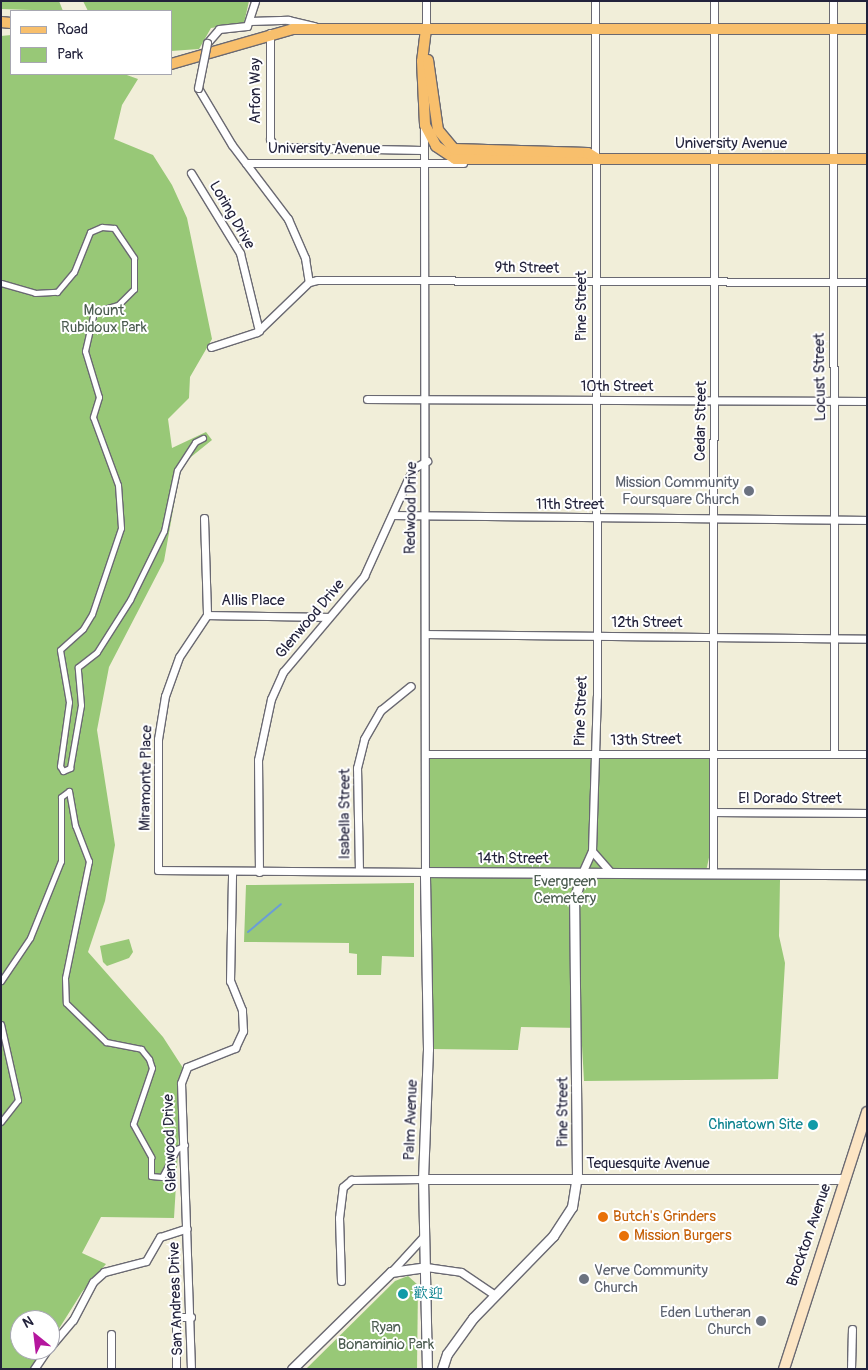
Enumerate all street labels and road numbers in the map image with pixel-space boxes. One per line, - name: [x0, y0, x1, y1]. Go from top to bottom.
- street label: Arfon Way: [247, 58, 265, 124]
- street label: University Avenue: [675, 135, 787, 153]
- street label: University Avenue: [268, 140, 380, 158]
- street label: Loring Drive: [205, 178, 259, 252]
- street label: 9th Street: [494, 258, 560, 278]
- street label: Pine Street: [573, 271, 591, 341]
- street label: Locust Street: [810, 333, 830, 421]
- street label: 10th Street: [580, 378, 654, 396]
- street label: Cedar Street: [691, 381, 711, 461]
- street label: Redwood Drive: [401, 462, 421, 554]
- street label: 11th Street: [536, 496, 604, 514]
- street label: Glenwood Drive: [272, 576, 348, 662]
- street label: Allis Place: [221, 592, 285, 610]
- street label: 12th Street: [611, 614, 683, 632]
- street label: Pine Street: [571, 675, 591, 747]
- street label: Miramonte Place: [136, 725, 156, 831]
- street label: 13th Street: [610, 730, 682, 750]
- street label: Isabella Street: [336, 769, 354, 859]
- street label: El Dorado Street: [738, 790, 842, 808]
- street label: 14th Street: [477, 850, 549, 868]
- street label: Pine Street: [554, 1077, 572, 1147]
- street label: Palm Avenue: [401, 1079, 421, 1161]
- street label: Glenwood Drive: [159, 1094, 181, 1192]
- street label: Tequesquite Avenue: [586, 1155, 710, 1173]
- street label: Brockton Avenue: [783, 1181, 835, 1289]
- street label: San Andreas Drive: [165, 1242, 187, 1356]

